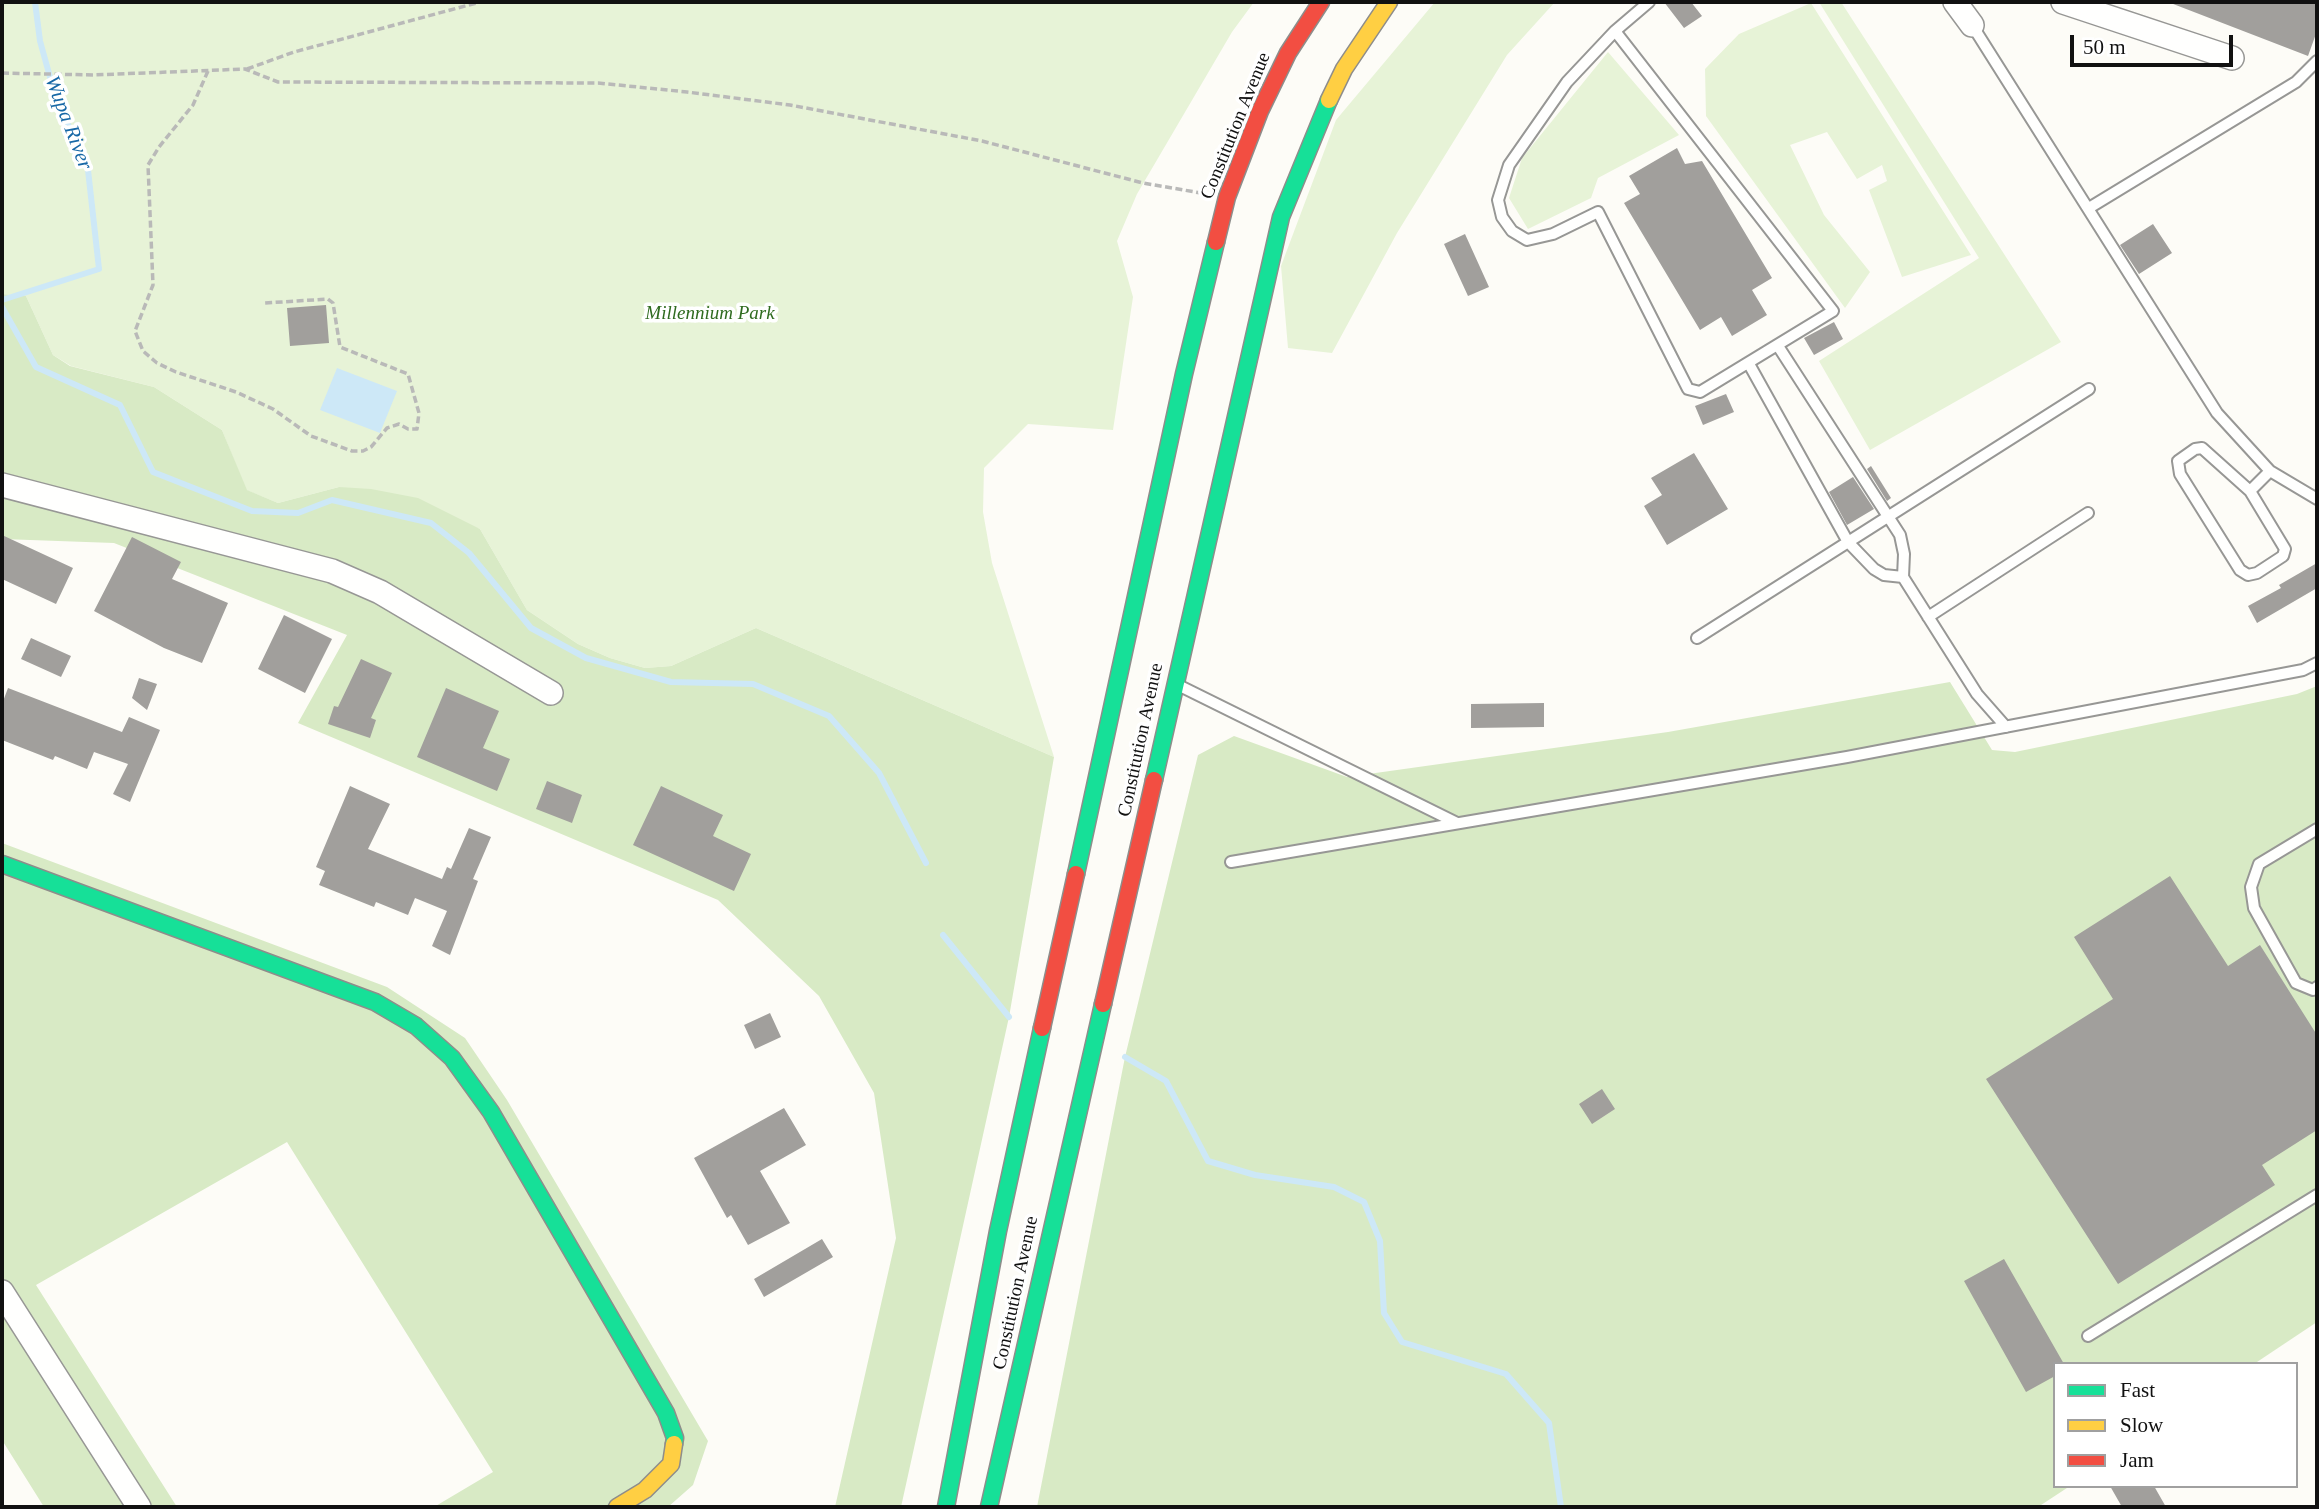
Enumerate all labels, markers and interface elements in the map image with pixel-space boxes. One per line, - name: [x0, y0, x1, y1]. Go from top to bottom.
- scale bar: [2074, 21, 2237, 65]
- text: 50 m: [2083, 35, 2126, 59]
- street label: Constitution Avenue: [1196, 49, 1276, 203]
- water label: Wupa River: [39, 72, 97, 174]
- park label: Millennium Park: [645, 303, 775, 325]
- street label: Constitution Avenue: [1114, 661, 1168, 819]
- street label: Constitution Avenue: [989, 1214, 1043, 1372]
- legend: [2053, 1362, 2298, 1488]
- text: Fast: [2120, 1378, 2155, 1402]
- text: Slow: [2120, 1413, 2163, 1437]
- text: Jam: [2120, 1448, 2154, 1472]

